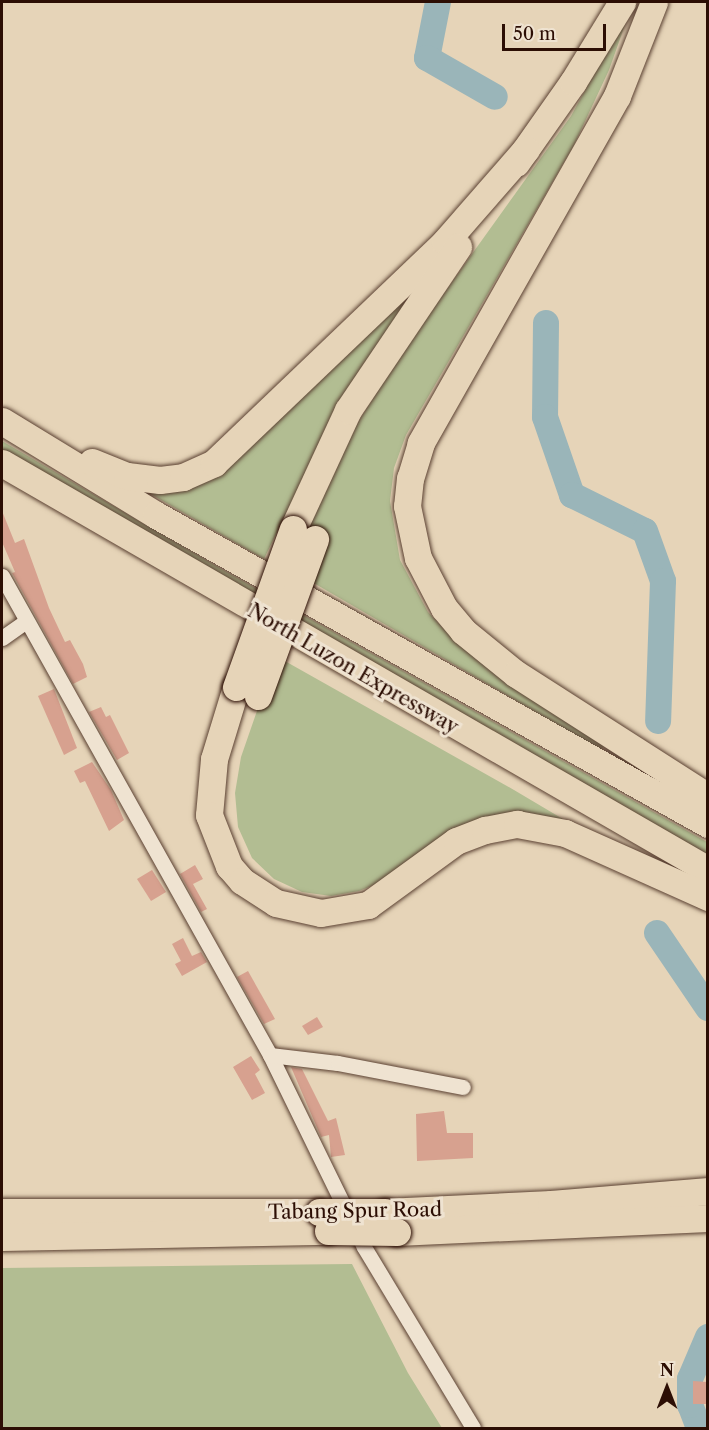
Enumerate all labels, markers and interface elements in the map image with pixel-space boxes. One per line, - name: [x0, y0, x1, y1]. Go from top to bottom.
- scale bar: [505, 12, 608, 50]
- text: 50 m: [513, 23, 556, 45]
- street label: North Luzon Expressway: [243, 599, 463, 739]
- street label: Tabang Spur Road: [268, 1197, 442, 1225]
- north arrow: [637, 1358, 697, 1418]
- text: N: [660, 1360, 674, 1380]

